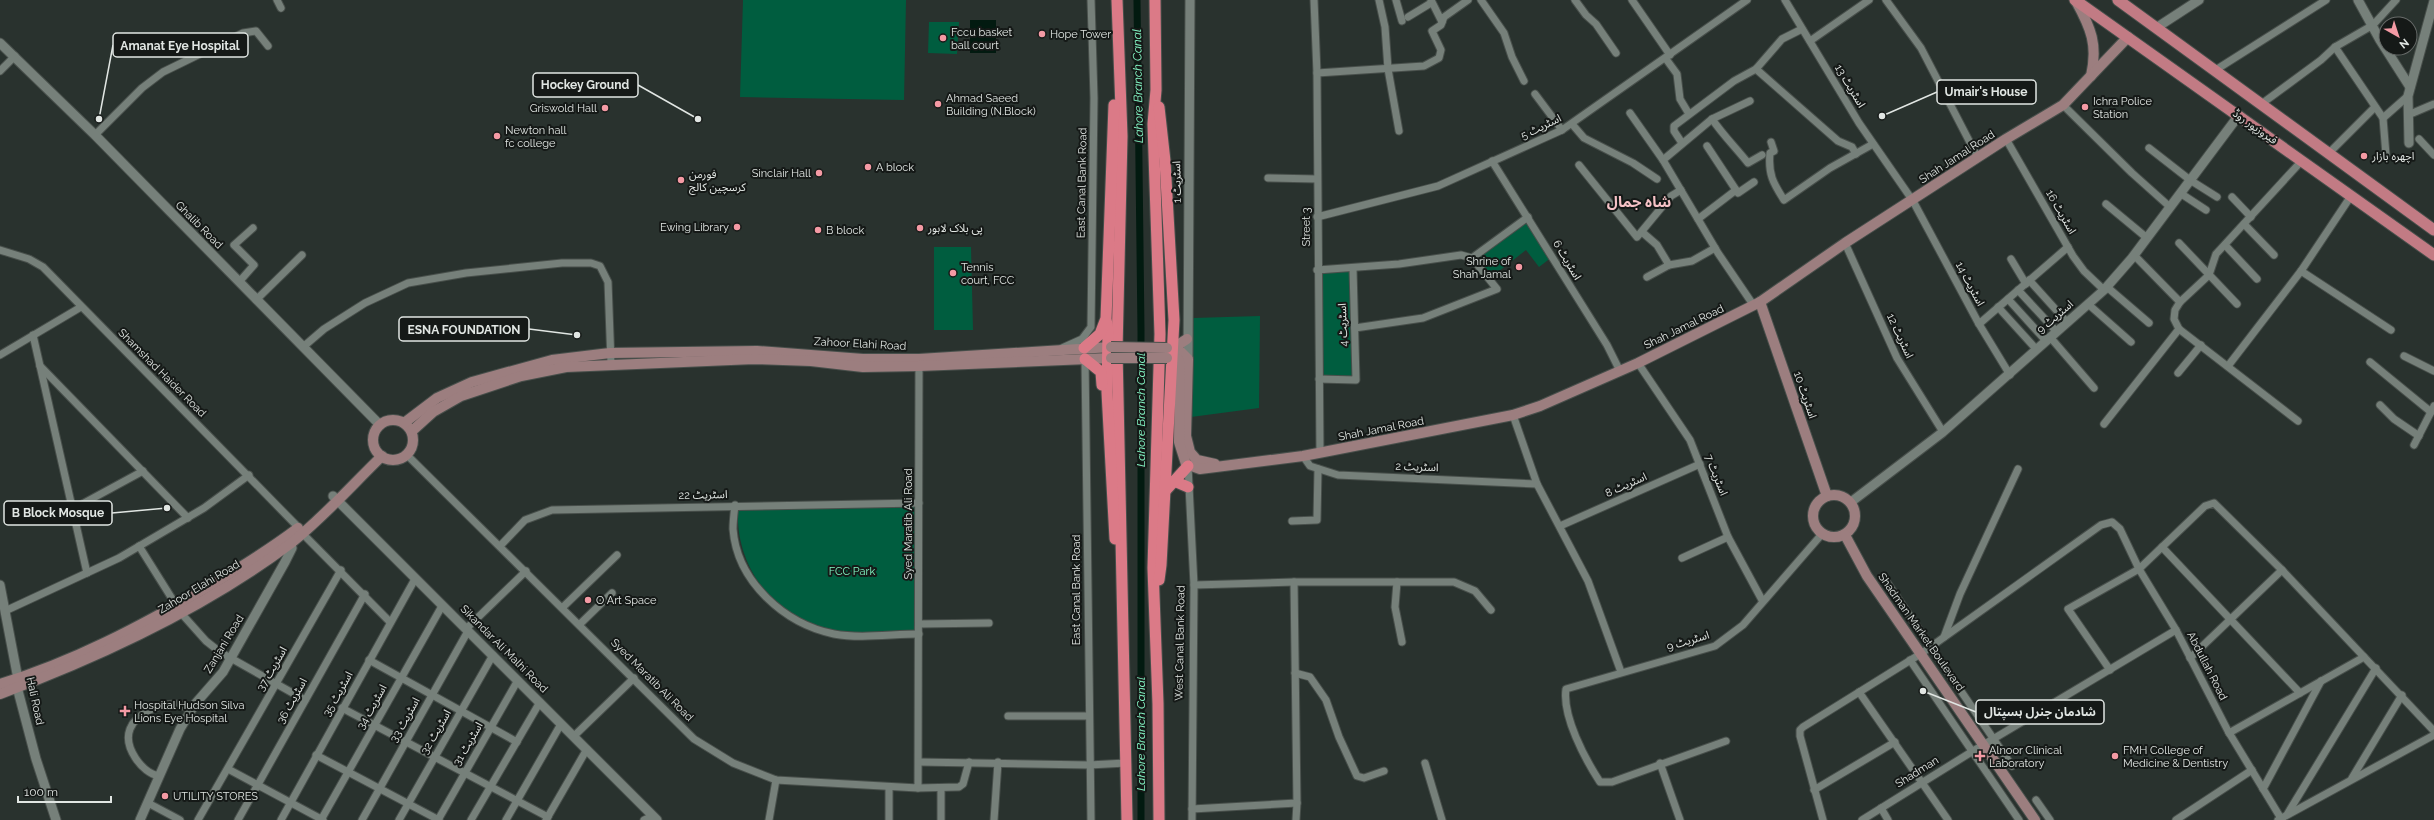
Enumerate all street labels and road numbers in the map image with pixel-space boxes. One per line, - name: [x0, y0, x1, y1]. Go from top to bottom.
- street label: اسٹریٹ 13: [1832, 62, 1868, 110]
- street label: فیروزپور روڈ: [2230, 107, 2280, 148]
- street label: اسٹریٹ 5: [1519, 112, 1563, 142]
- street label: East Canal Bank Road: [1075, 127, 1089, 238]
- street label: Shah Jamal Road: [1917, 128, 1997, 186]
- street label: اسٹریٹ 1: [1170, 161, 1184, 203]
- street label: اسٹریٹ 16: [2043, 188, 2079, 236]
- street label: Ghalib Road: [173, 199, 226, 252]
- street label: Street 3: [1300, 207, 1313, 247]
- street label: اسٹریٹ 6: [1550, 238, 1584, 282]
- street label: اسٹریٹ 14: [1953, 260, 1987, 308]
- street label: اسٹریٹ 9: [2034, 298, 2076, 336]
- street label: Shah Jamal Road: [1642, 302, 1726, 352]
- street label: اسٹریٹ 4: [1336, 303, 1350, 347]
- street label: اسٹریٹ 12: [1884, 312, 1916, 361]
- street label: Shamshad Haider Road: [115, 326, 209, 420]
- street label: Zahoor Elahi Road: [813, 335, 907, 353]
- street label: اسٹریٹ 10: [1791, 370, 1819, 420]
- street label: Shah Jamal Road: [1337, 414, 1425, 444]
- street label: اسٹریٹ 7: [1702, 452, 1730, 498]
- street label: اسٹریٹ 2: [1395, 460, 1439, 474]
- street label: Syed Maratib Ali Road: [902, 468, 915, 580]
- street label: اسٹریٹ 8: [1603, 470, 1649, 500]
- street label: اسٹریٹ 22: [678, 488, 728, 502]
- street label: East Canal Bank Road: [1070, 535, 1083, 645]
- street label: Zahoor Elahi Road: [156, 558, 242, 616]
- street label: Shadman Market Boulevard: [1875, 570, 1967, 694]
- street label: West Canal Bank Road: [1172, 585, 1188, 701]
- street label: Sikandar Ali Malhi Road: [458, 603, 551, 696]
- street label: Zanjani Road: [201, 612, 247, 676]
- street label: اسٹریٹ 9: [1665, 628, 1711, 654]
- street label: Abdullah Road: [2184, 630, 2230, 703]
- street label: Syed Maratib Ali Road: [608, 636, 696, 724]
- street label: اسٹریٹ 37: [254, 644, 290, 694]
- street label: اسٹریٹ 35: [320, 669, 356, 719]
- street label: Hali Road: [24, 676, 46, 726]
- street label: اسٹریٹ 36: [274, 676, 310, 726]
- street label: اسٹریٹ 34: [354, 682, 390, 732]
- street label: اسٹریٹ 33: [387, 695, 423, 745]
- street label: اسٹریٹ 32: [418, 707, 454, 757]
- street label: اسٹریٹ 31: [450, 720, 486, 768]
- street label: Shadman: [1893, 754, 1941, 790]

